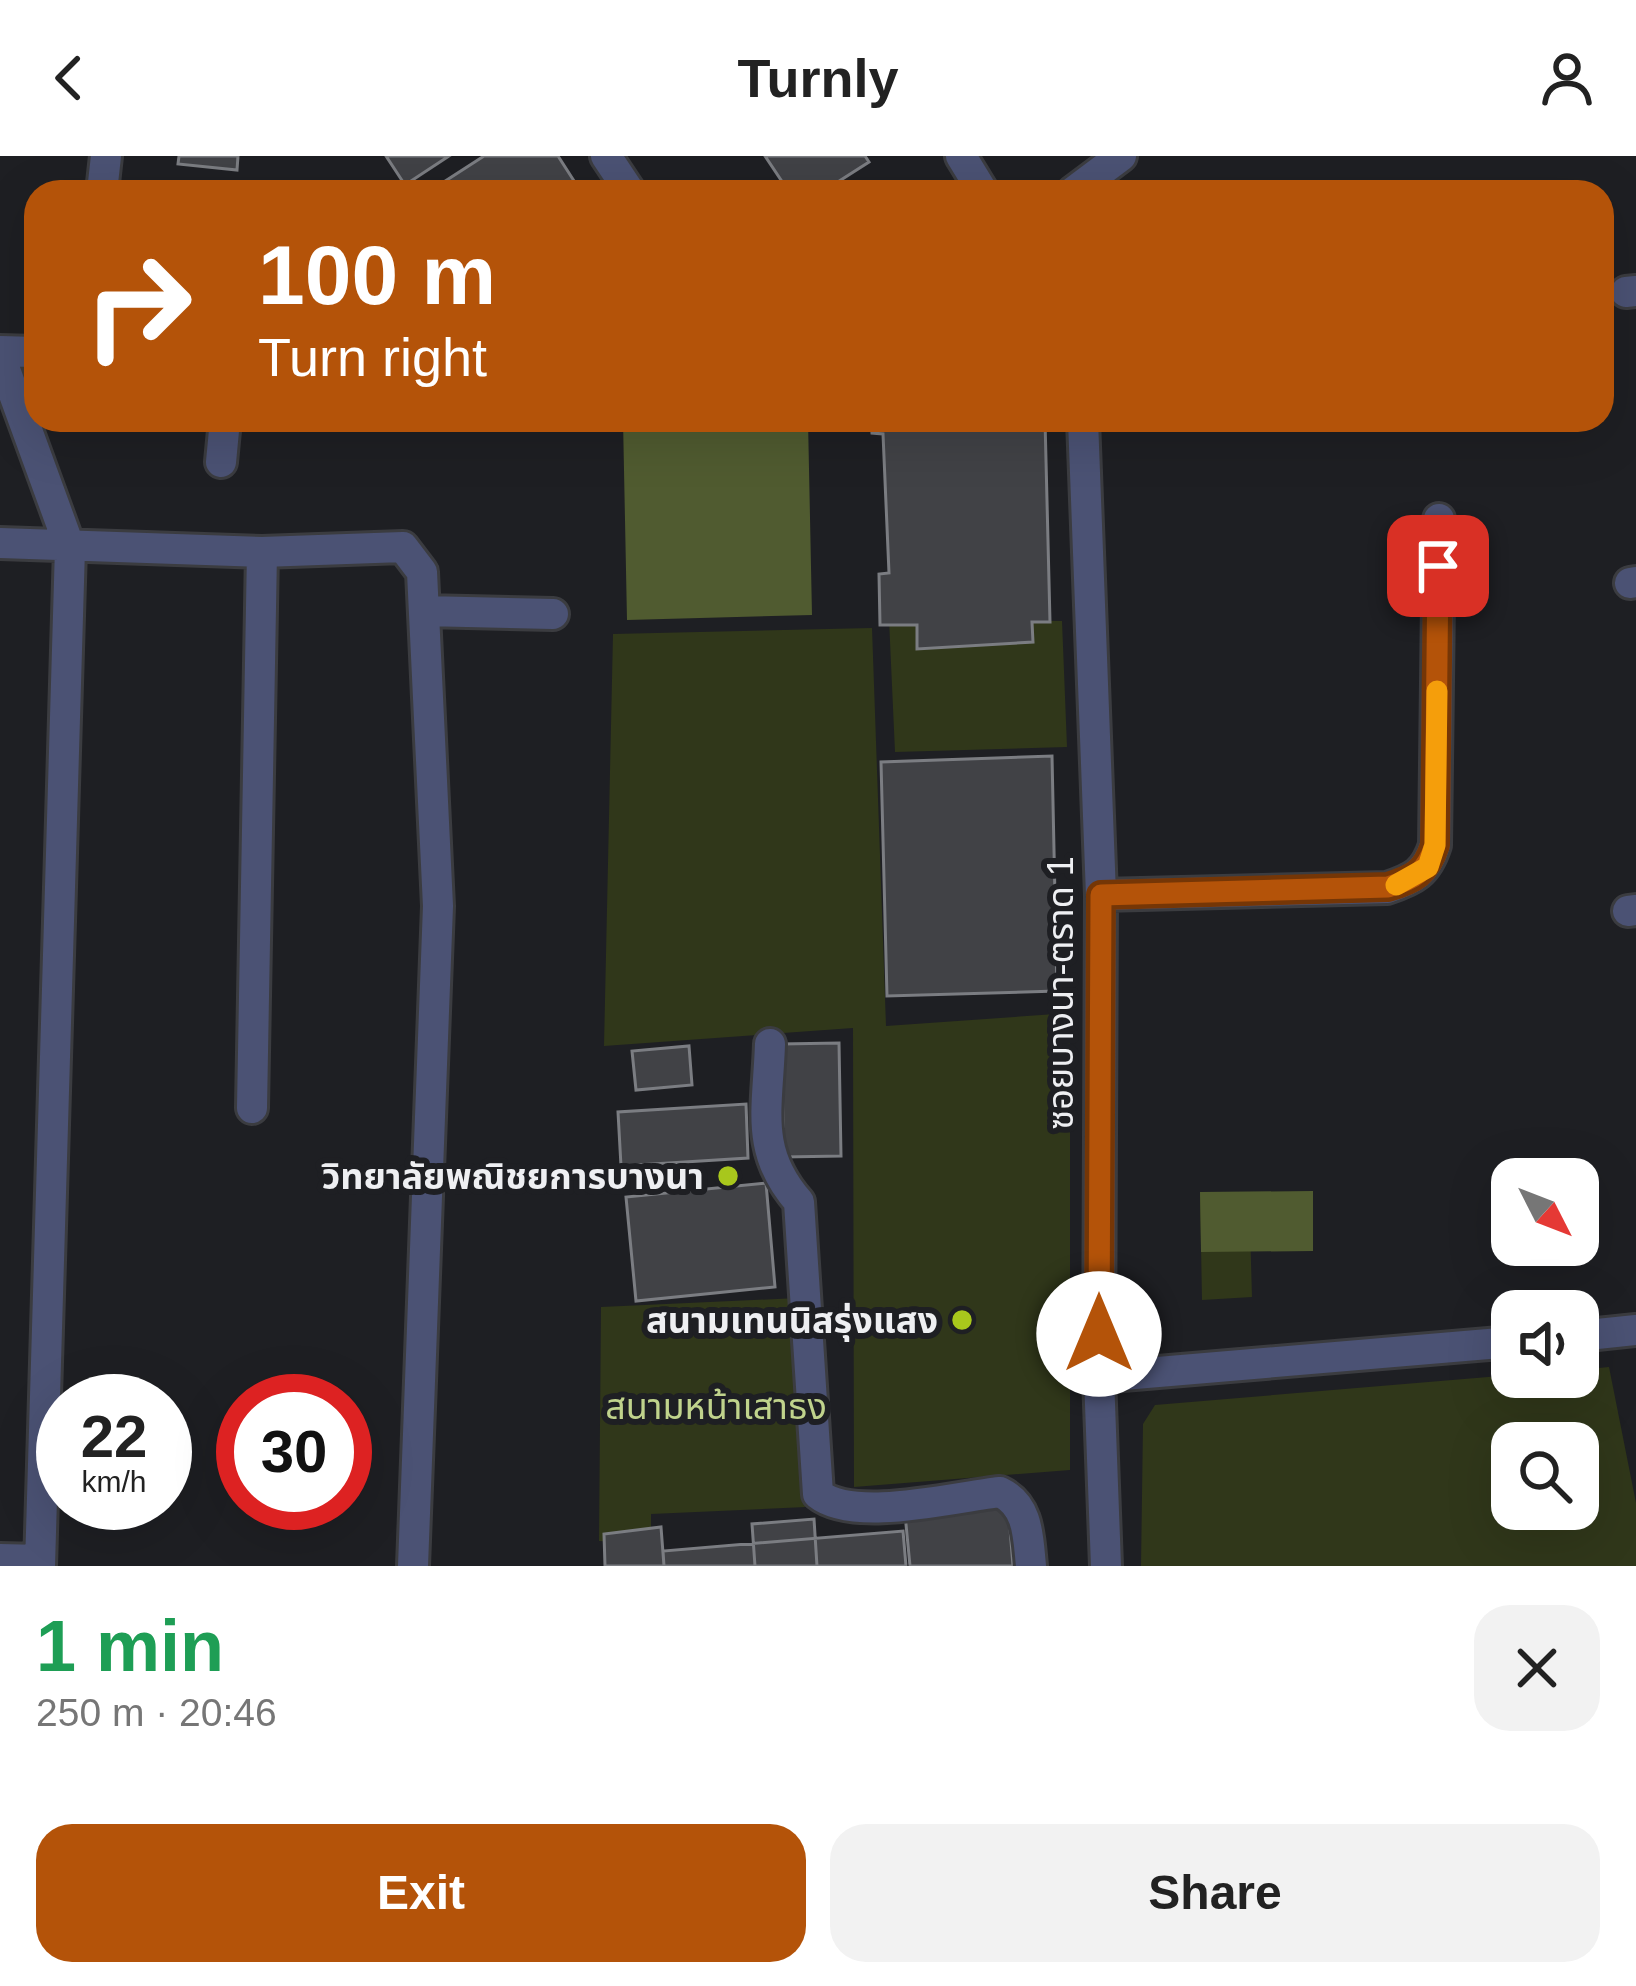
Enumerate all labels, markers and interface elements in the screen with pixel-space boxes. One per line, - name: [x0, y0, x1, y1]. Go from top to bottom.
- icon: back: [36, 45, 102, 111]
- icon: person: [1534, 45, 1600, 111]
- text: Turnly: [738, 48, 899, 108]
- icon: right: [60, 228, 216, 384]
- text: 100 m: [258, 228, 496, 322]
- text: Turn right: [258, 327, 487, 387]
- pin: [1387, 515, 1489, 617]
- icon: arrive: [1405, 533, 1471, 599]
- street label: ซอยบางนา-ตราด 1: [1040, 856, 1081, 1130]
- place label: วิทยาลัยพณิชยการบางนา: [321, 1156, 704, 1197]
- north arrow: [1491, 1158, 1599, 1266]
- map controls: [1491, 1158, 1599, 1530]
- marker: วิทยาลัยพณิชยการบางนา: [715, 1163, 741, 1189]
- position arrow: [1036, 1271, 1162, 1397]
- button: sound: [1491, 1290, 1599, 1398]
- place label: สนามเทนนิสรุ่งแสง: [646, 1300, 938, 1342]
- marker: สนามเทนนิสรุ่งแสง: [949, 1307, 975, 1333]
- speed limit sign: 30: [216, 1374, 372, 1530]
- park label: สนามหน้าเสาธง: [605, 1386, 827, 1427]
- text: 22: [81, 1403, 147, 1470]
- button: search: [1491, 1422, 1599, 1530]
- text: km/h: [81, 1465, 147, 1498]
- button: close: [1474, 1605, 1600, 1731]
- text: 1 min: [36, 1606, 224, 1686]
- text: 250 m · 20:46: [36, 1691, 277, 1734]
- button: Exit: [36, 1824, 806, 1962]
- button: Share: [830, 1824, 1600, 1962]

